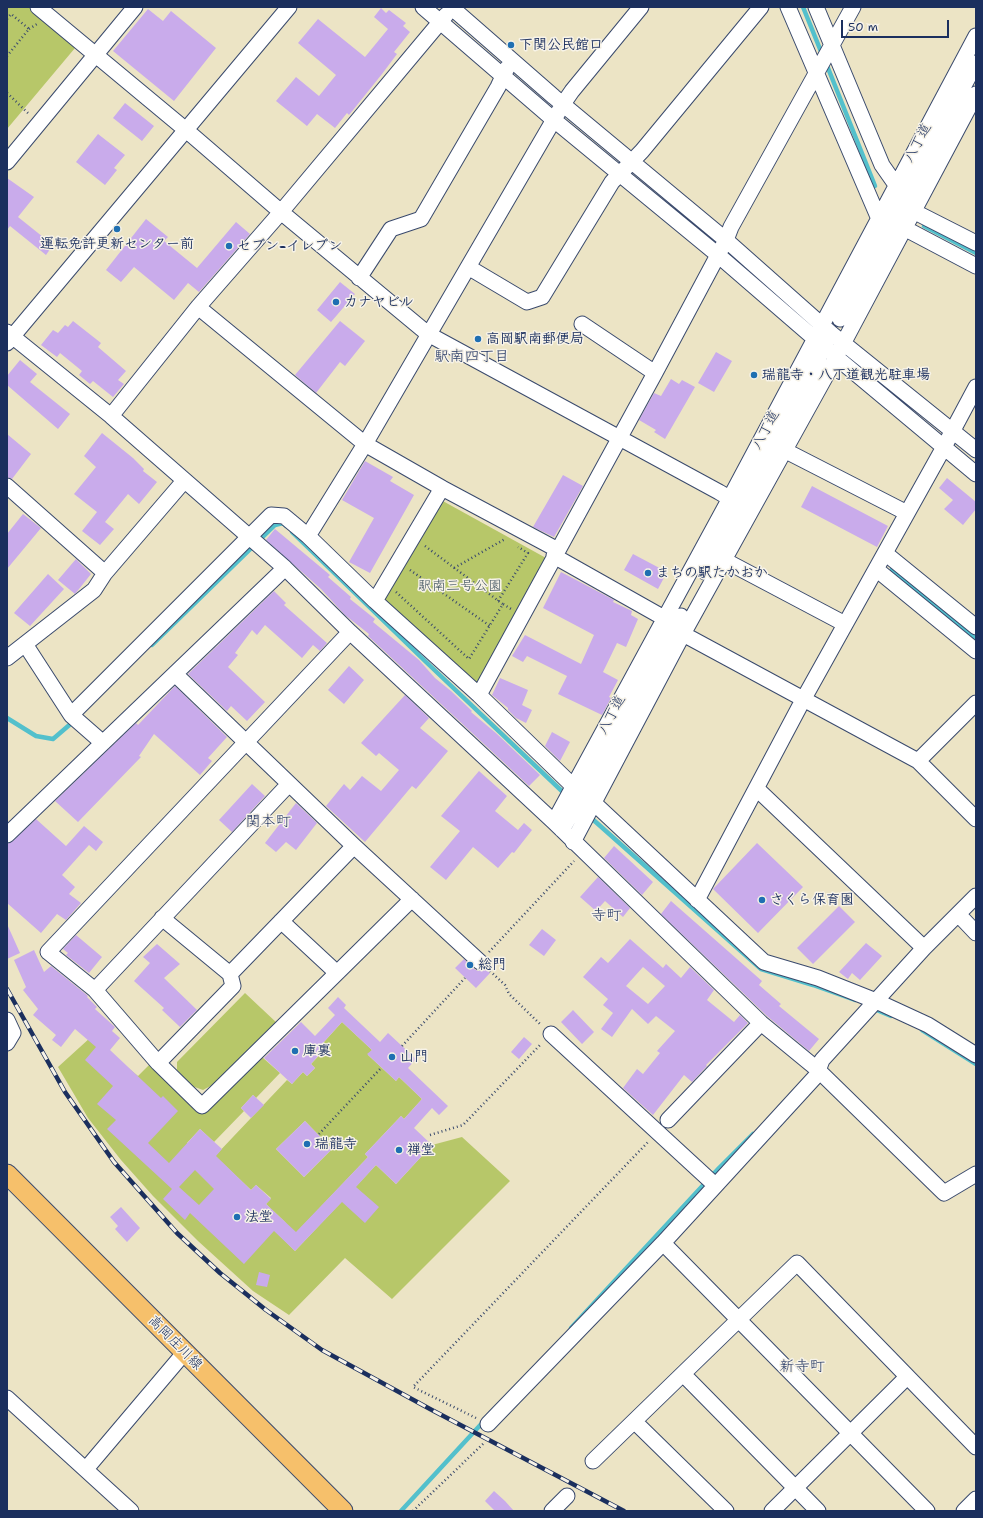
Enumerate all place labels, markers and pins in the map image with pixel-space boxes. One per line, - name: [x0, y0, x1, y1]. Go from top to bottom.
- place label: 下関公民館口: [519, 37, 603, 53]
- marker: 下関公民館口: [506, 40, 516, 50]
- marker: 運転免許更新センター前: [112, 224, 122, 234]
- place label: 運転免許更新センター前: [40, 236, 194, 252]
- place label: セブン-イレブン: [237, 238, 342, 254]
- marker: セブン-イレブン: [224, 241, 234, 251]
- place label: カナヤビル: [344, 294, 414, 310]
- marker: カナヤビル: [331, 297, 341, 307]
- place label: 高岡駅南郵便局: [486, 331, 584, 347]
- marker: 高岡駅南郵便局: [473, 334, 483, 344]
- place label: 瑞龍寺・八丁道観光駐車場: [762, 367, 930, 383]
- marker: 瑞龍寺・八丁道観光駐車場: [749, 370, 759, 380]
- place label: まちの駅たかおか: [656, 565, 768, 581]
- marker: まちの駅たかおか: [643, 568, 653, 578]
- place label: さくら保育園: [770, 892, 854, 908]
- marker: さくら保育園: [757, 895, 767, 905]
- place label: 総門: [478, 957, 506, 973]
- marker: 総門: [465, 960, 475, 970]
- place label: 庫裏: [303, 1043, 331, 1059]
- marker: 庫裏: [290, 1046, 300, 1056]
- place label: 山門: [400, 1049, 428, 1065]
- marker: 山門: [387, 1052, 397, 1062]
- place label: 瑞龍寺: [315, 1136, 357, 1152]
- marker: 瑞龍寺: [302, 1139, 312, 1149]
- place label: 禅堂: [407, 1142, 435, 1158]
- marker: 禅堂: [394, 1145, 404, 1155]
- place label: 法堂: [245, 1209, 273, 1225]
- marker: 法堂: [232, 1212, 242, 1222]

